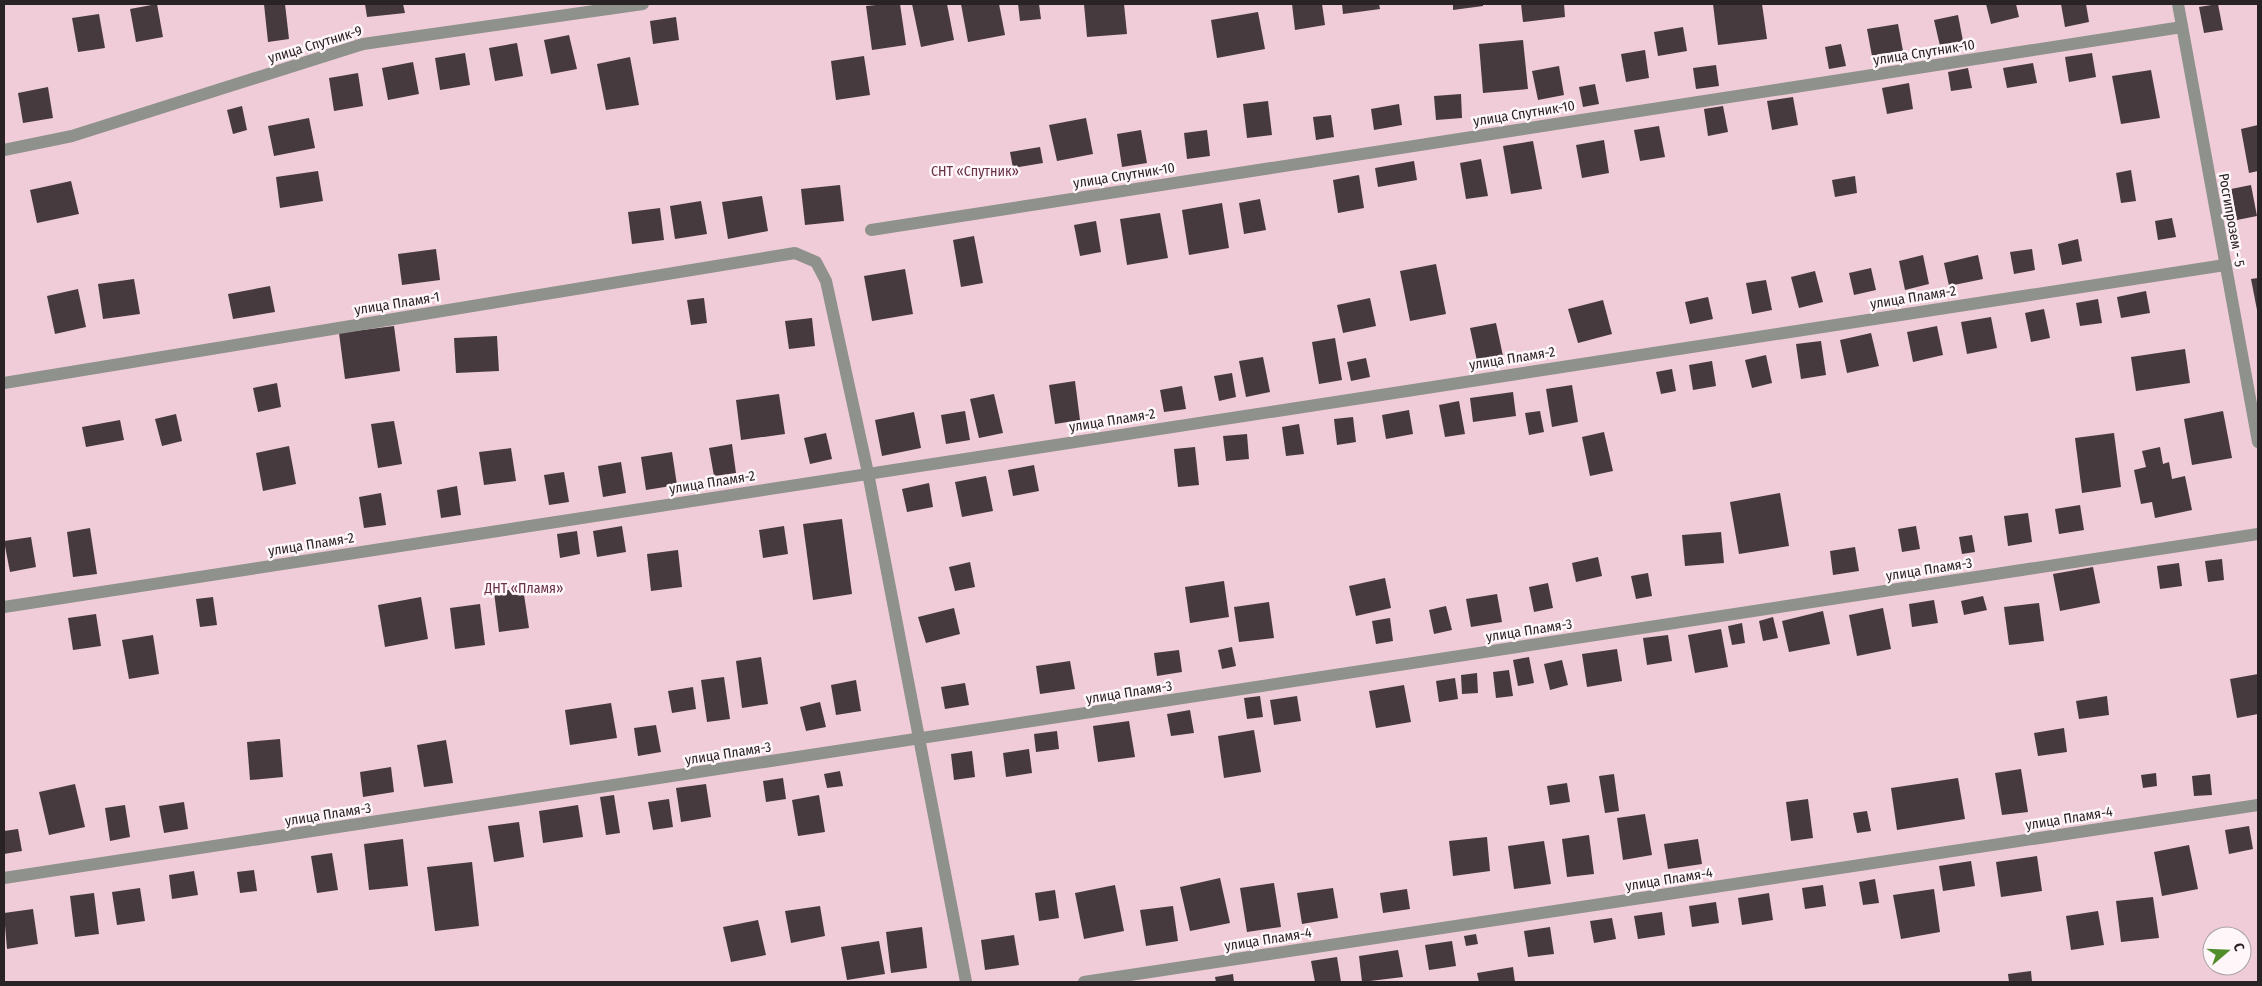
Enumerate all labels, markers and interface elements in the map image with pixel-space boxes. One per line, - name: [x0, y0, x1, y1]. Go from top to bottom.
- street label: улица Спутник-9: [266, 22, 364, 67]
- street label: улица Спутник-10: [1872, 36, 1976, 69]
- street label: улица Спутник-10: [1472, 97, 1576, 130]
- street label: улица Спутник-10: [1072, 159, 1176, 192]
- park label: СНТ «Спутник»: [931, 163, 1019, 180]
- street label: Росгипрозем - 5: [2215, 172, 2248, 268]
- street label: улица Пламя-2: [1869, 282, 1957, 313]
- street label: улица Пламя-1: [353, 288, 441, 319]
- street label: улица Пламя-2: [1468, 343, 1556, 374]
- street label: улица Пламя-2: [1068, 405, 1156, 436]
- street label: улица Пламя-2: [668, 467, 756, 498]
- street label: улица Пламя-2: [267, 529, 355, 560]
- street label: улица Пламя-3: [1885, 554, 1973, 585]
- park label: ДНТ «Пламя»: [483, 580, 564, 597]
- street label: улица Пламя-3: [1485, 615, 1573, 646]
- street label: улица Пламя-3: [1085, 677, 1173, 708]
- street label: улица Пламя-3: [684, 738, 772, 769]
- street label: улица Пламя-3: [284, 799, 372, 830]
- street label: улица Пламя-4: [2024, 803, 2114, 834]
- street label: улица Пламя-4: [1624, 864, 1714, 895]
- street label: улица Пламя-4: [1223, 924, 1313, 955]
- north arrow: [2202, 926, 2252, 976]
- text: С: [2230, 941, 2248, 954]

